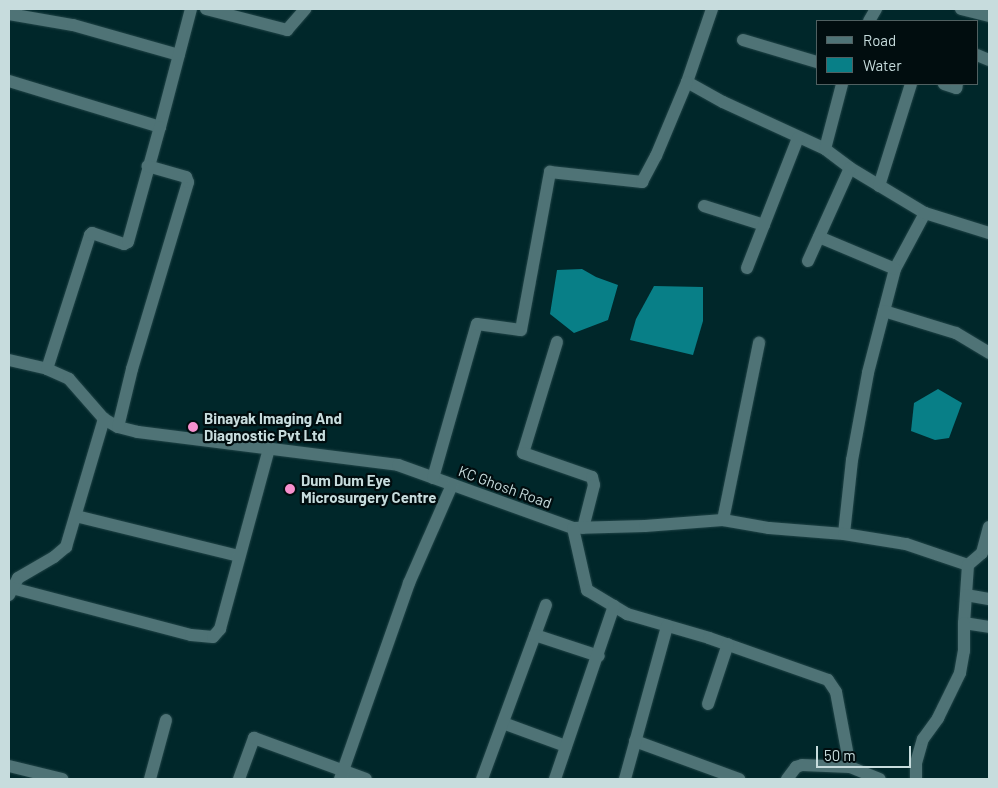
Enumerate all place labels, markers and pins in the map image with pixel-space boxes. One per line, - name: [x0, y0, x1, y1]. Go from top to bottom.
- place label: Binayak Imaging And Diagnostic Pvt Ltd: [204, 409, 342, 444]
- marker: Binayak Imaging And Diagnostic Pvt Ltd: [186, 420, 200, 434]
- place label: Dum Dum Eye Microsurgery Centre: [301, 471, 437, 506]
- marker: Dum Dum Eye Microsurgery Centre: [283, 482, 297, 496]

